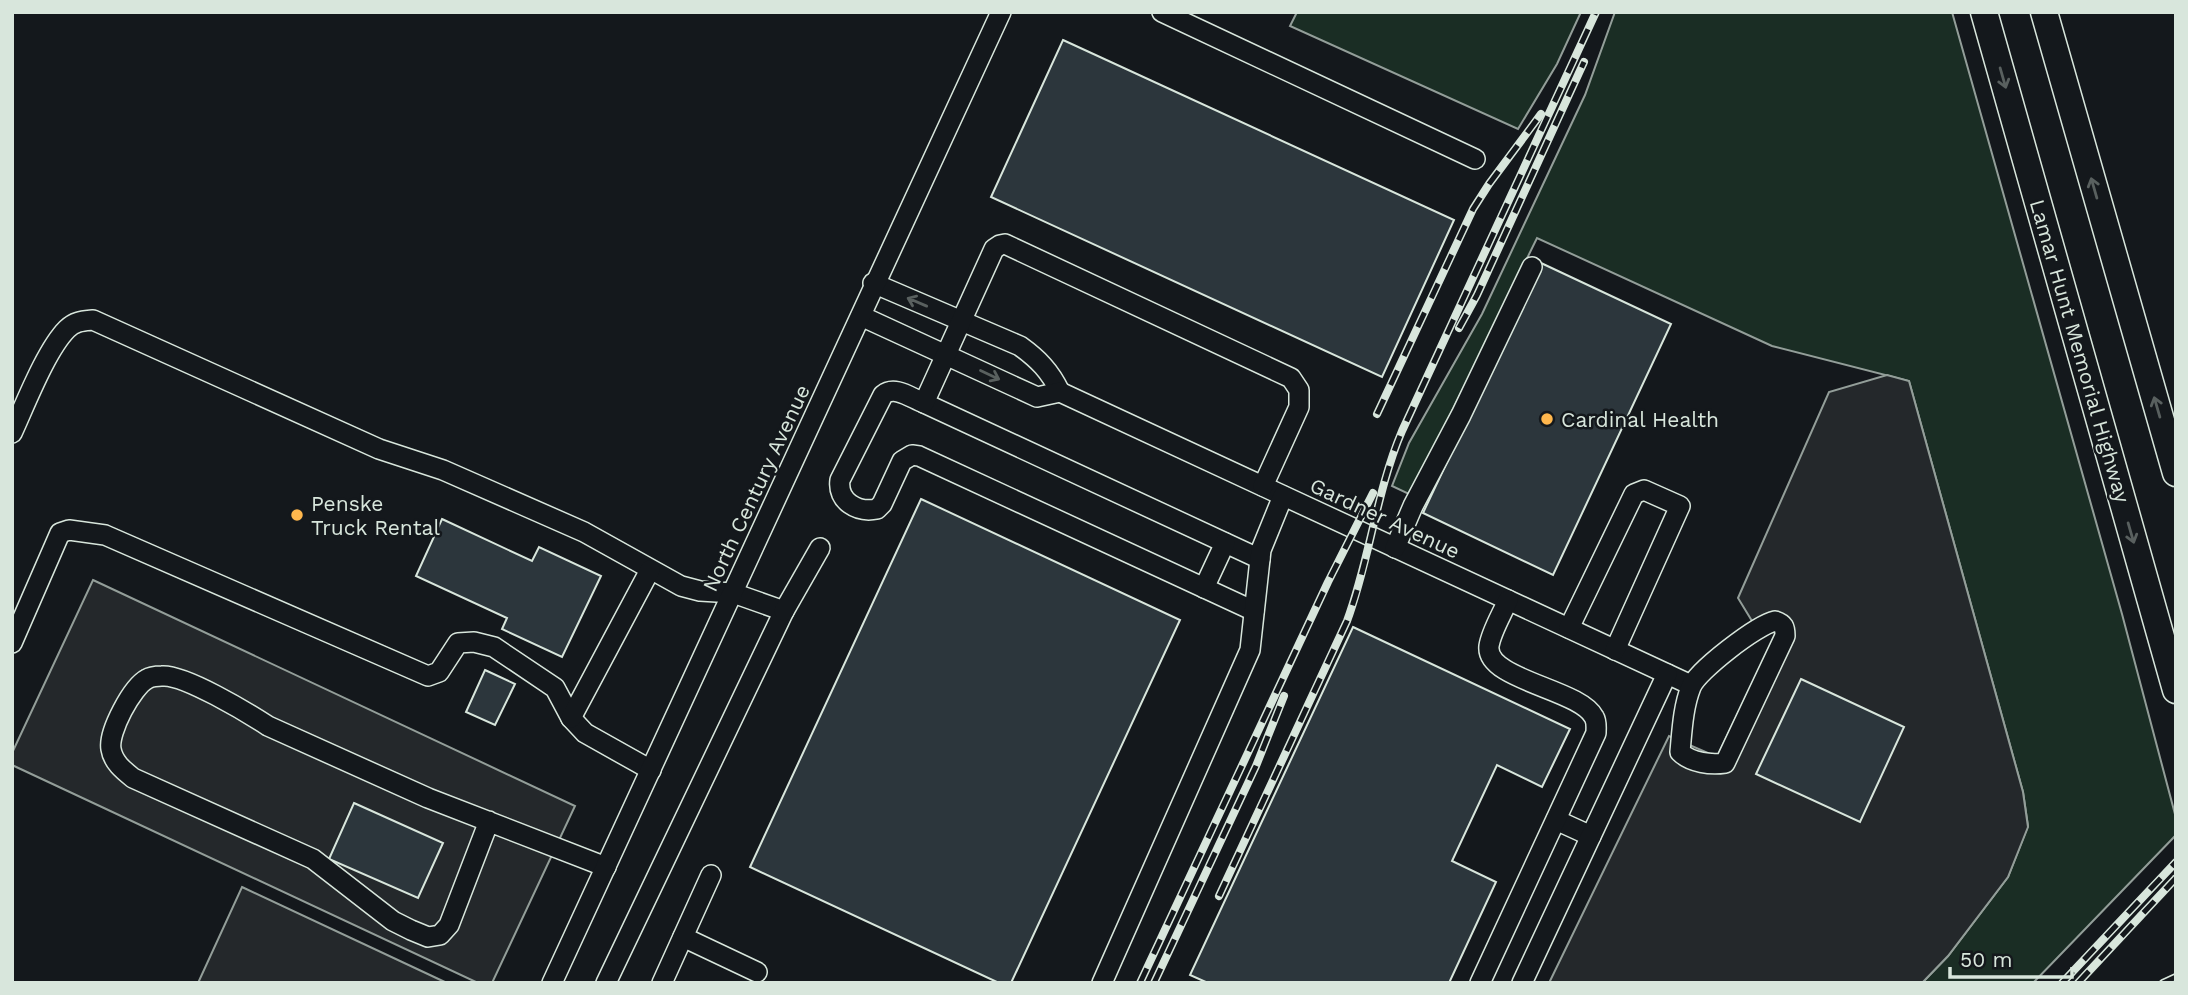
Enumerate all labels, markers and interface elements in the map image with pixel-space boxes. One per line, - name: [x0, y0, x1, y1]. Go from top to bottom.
- one-way arrow: [1997, 66, 2010, 89]
- one-way arrow: [2087, 178, 2100, 200]
- street label: Lamar Hunt Memorial Highway: [2025, 196, 2135, 506]
- one-way arrow: [907, 295, 929, 308]
- one-way arrow: [978, 369, 1000, 382]
- street label: North Century Avenue: [697, 381, 815, 595]
- one-way arrow: [2150, 396, 2163, 419]
- place label: Cardinal Health: [1561, 407, 1719, 432]
- marker: Cardinal Health: [1539, 411, 1555, 427]
- street label: Gardner Avenue: [1306, 472, 1464, 564]
- place label: Penske Truck Rental: [311, 491, 440, 540]
- marker: Penske Truck Rental: [289, 507, 305, 523]
- one-way arrow: [2126, 521, 2139, 543]
- scale bar: [1950, 936, 2072, 980]
- text: 50 m: [1960, 947, 2012, 972]

